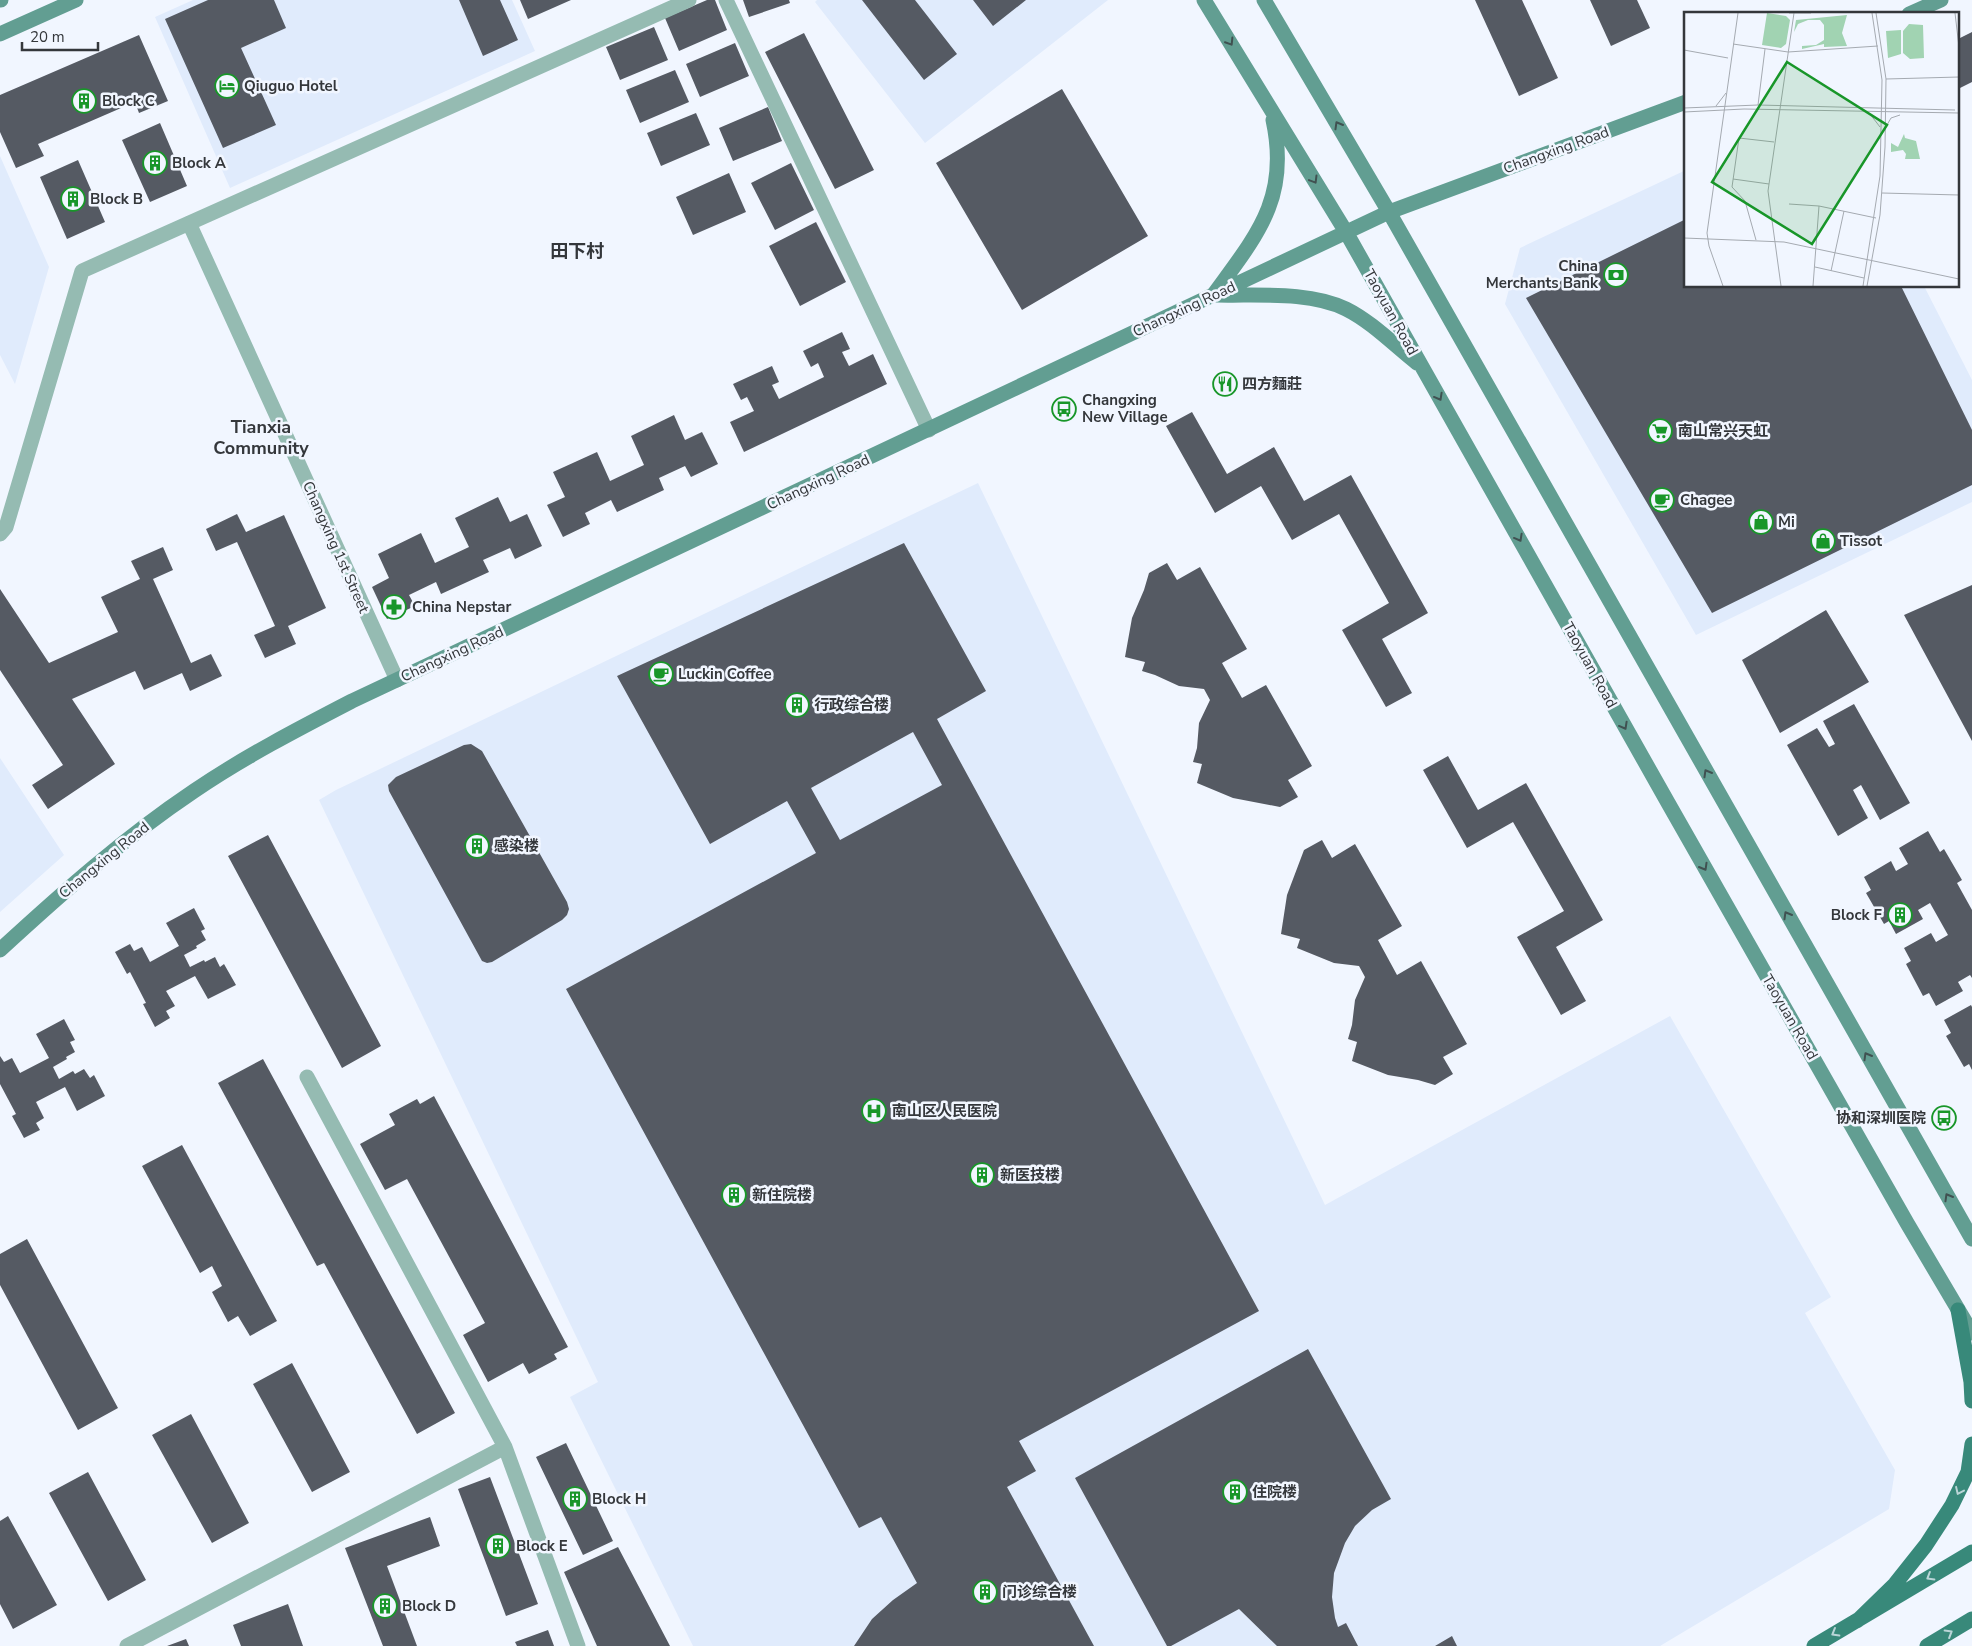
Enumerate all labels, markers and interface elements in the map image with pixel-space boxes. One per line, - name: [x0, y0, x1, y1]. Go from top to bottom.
- inset map: [1684, 12, 1960, 288]
- scale bar: [22, 20, 99, 52]
- text: 20 m: [30, 27, 65, 47]
- one-way arrow: [1223, 36, 1233, 45]
- hotel icon: Qiuguo Hotel: [214, 73, 240, 99]
- place label: Qiuguo Hotel: [244, 76, 338, 96]
- building icon: Block C: [71, 88, 97, 114]
- place label: Block C: [102, 91, 155, 111]
- one-way arrow: [1334, 122, 1344, 131]
- street label: Changxing Road: [1500, 122, 1612, 178]
- building icon: Block A: [142, 150, 168, 176]
- place label: Block A: [172, 153, 227, 173]
- one-way arrow: [1308, 175, 1318, 184]
- building icon: Block B: [60, 186, 86, 212]
- place label: Block B: [90, 189, 143, 209]
- district label: 田下村: [550, 239, 604, 263]
- place label: China Merchants Bank: [1486, 256, 1599, 293]
- bank icon: China Merchants Bank: [1603, 262, 1629, 288]
- street label: Taoyuan Road: [1359, 265, 1423, 359]
- street label: Changxing Road: [1129, 276, 1239, 342]
- restaurant icon: 四方麵莊: [1212, 371, 1238, 397]
- place label: 四方麵莊: [1242, 374, 1302, 394]
- place label: Changxing New Village: [1082, 390, 1168, 427]
- one-way arrow: [1433, 391, 1443, 400]
- bus stop icon: Changxing New Village: [1051, 396, 1077, 422]
- district label: Tianxia Community: [213, 415, 309, 460]
- supermarket icon: 南山常兴天虹: [1647, 418, 1673, 444]
- place label: 南山常兴天虹: [1678, 421, 1768, 441]
- street label: Changxing Road: [763, 449, 873, 515]
- street label: Changxing 1st Street: [298, 478, 374, 617]
- cafe icon: Chagee: [1649, 487, 1675, 513]
- place label: Chagee: [1680, 490, 1733, 510]
- shop icon: Mi: [1748, 509, 1774, 535]
- place label: Mi: [1778, 512, 1795, 532]
- shop icon: Tissot: [1810, 528, 1836, 554]
- place label: Tissot: [1840, 531, 1882, 551]
- one-way arrow: [1513, 533, 1523, 542]
- pharmacy icon: China Nepstar: [381, 594, 407, 620]
- place label: China Nepstar: [412, 597, 511, 617]
- street label: Taoyuan Road: [1558, 618, 1622, 712]
- street label: Changxing Road: [397, 621, 507, 687]
- cafe icon: Luckin Coffee: [648, 661, 674, 687]
- place label: Luckin Coffee: [678, 664, 772, 684]
- building icon: 行政综合楼: [784, 692, 810, 718]
- place label: 行政综合楼: [814, 695, 889, 715]
- one-way arrow: [1618, 720, 1628, 729]
- one-way arrow: [1703, 770, 1713, 779]
- street label: Changxing Road: [54, 817, 154, 903]
- building icon: 感染楼: [464, 833, 490, 859]
- place label: 感染楼: [494, 836, 539, 856]
- one-way arrow: [1698, 862, 1708, 871]
- building icon: Block F: [1887, 902, 1913, 928]
- place label: Block F: [1831, 905, 1883, 925]
- one-way arrow: [1783, 911, 1793, 920]
- street label: Taoyuan Road: [1757, 971, 1823, 1063]
- one-way arrow: [1864, 1052, 1874, 1061]
- hospital icon: 南山区人民医院: [861, 1098, 887, 1124]
- place label: 南山区人民医院: [892, 1101, 997, 1121]
- bus stop icon: 协和深圳医院: [1931, 1105, 1957, 1131]
- place label: 协和深圳医院: [1836, 1108, 1926, 1128]
- building icon: 新医技楼: [969, 1162, 995, 1188]
- place label: 新医技楼: [1000, 1165, 1060, 1185]
- building icon: 新住院楼: [721, 1182, 747, 1208]
- place label: 新住院楼: [752, 1185, 812, 1205]
- one-way arrow: [1944, 1193, 1954, 1202]
- building icon: 住院楼: [1222, 1479, 1248, 1505]
- place label: 住院楼: [1252, 1482, 1297, 1502]
- building icon: Block H: [562, 1486, 588, 1512]
- one-way arrow: [1955, 1486, 1965, 1495]
- place label: Block H: [592, 1489, 646, 1509]
- building icon: Block E: [485, 1533, 511, 1559]
- place label: Block E: [516, 1536, 568, 1556]
- one-way arrow: [1927, 1571, 1936, 1581]
- building icon: 门诊综合楼: [972, 1579, 998, 1605]
- place label: 门诊综合楼: [1002, 1582, 1077, 1602]
- building icon: Block D: [372, 1593, 398, 1619]
- place label: Block D: [402, 1596, 456, 1616]
- one-way arrow: [1832, 1627, 1841, 1637]
- one-way arrow: [1944, 1629, 1953, 1639]

